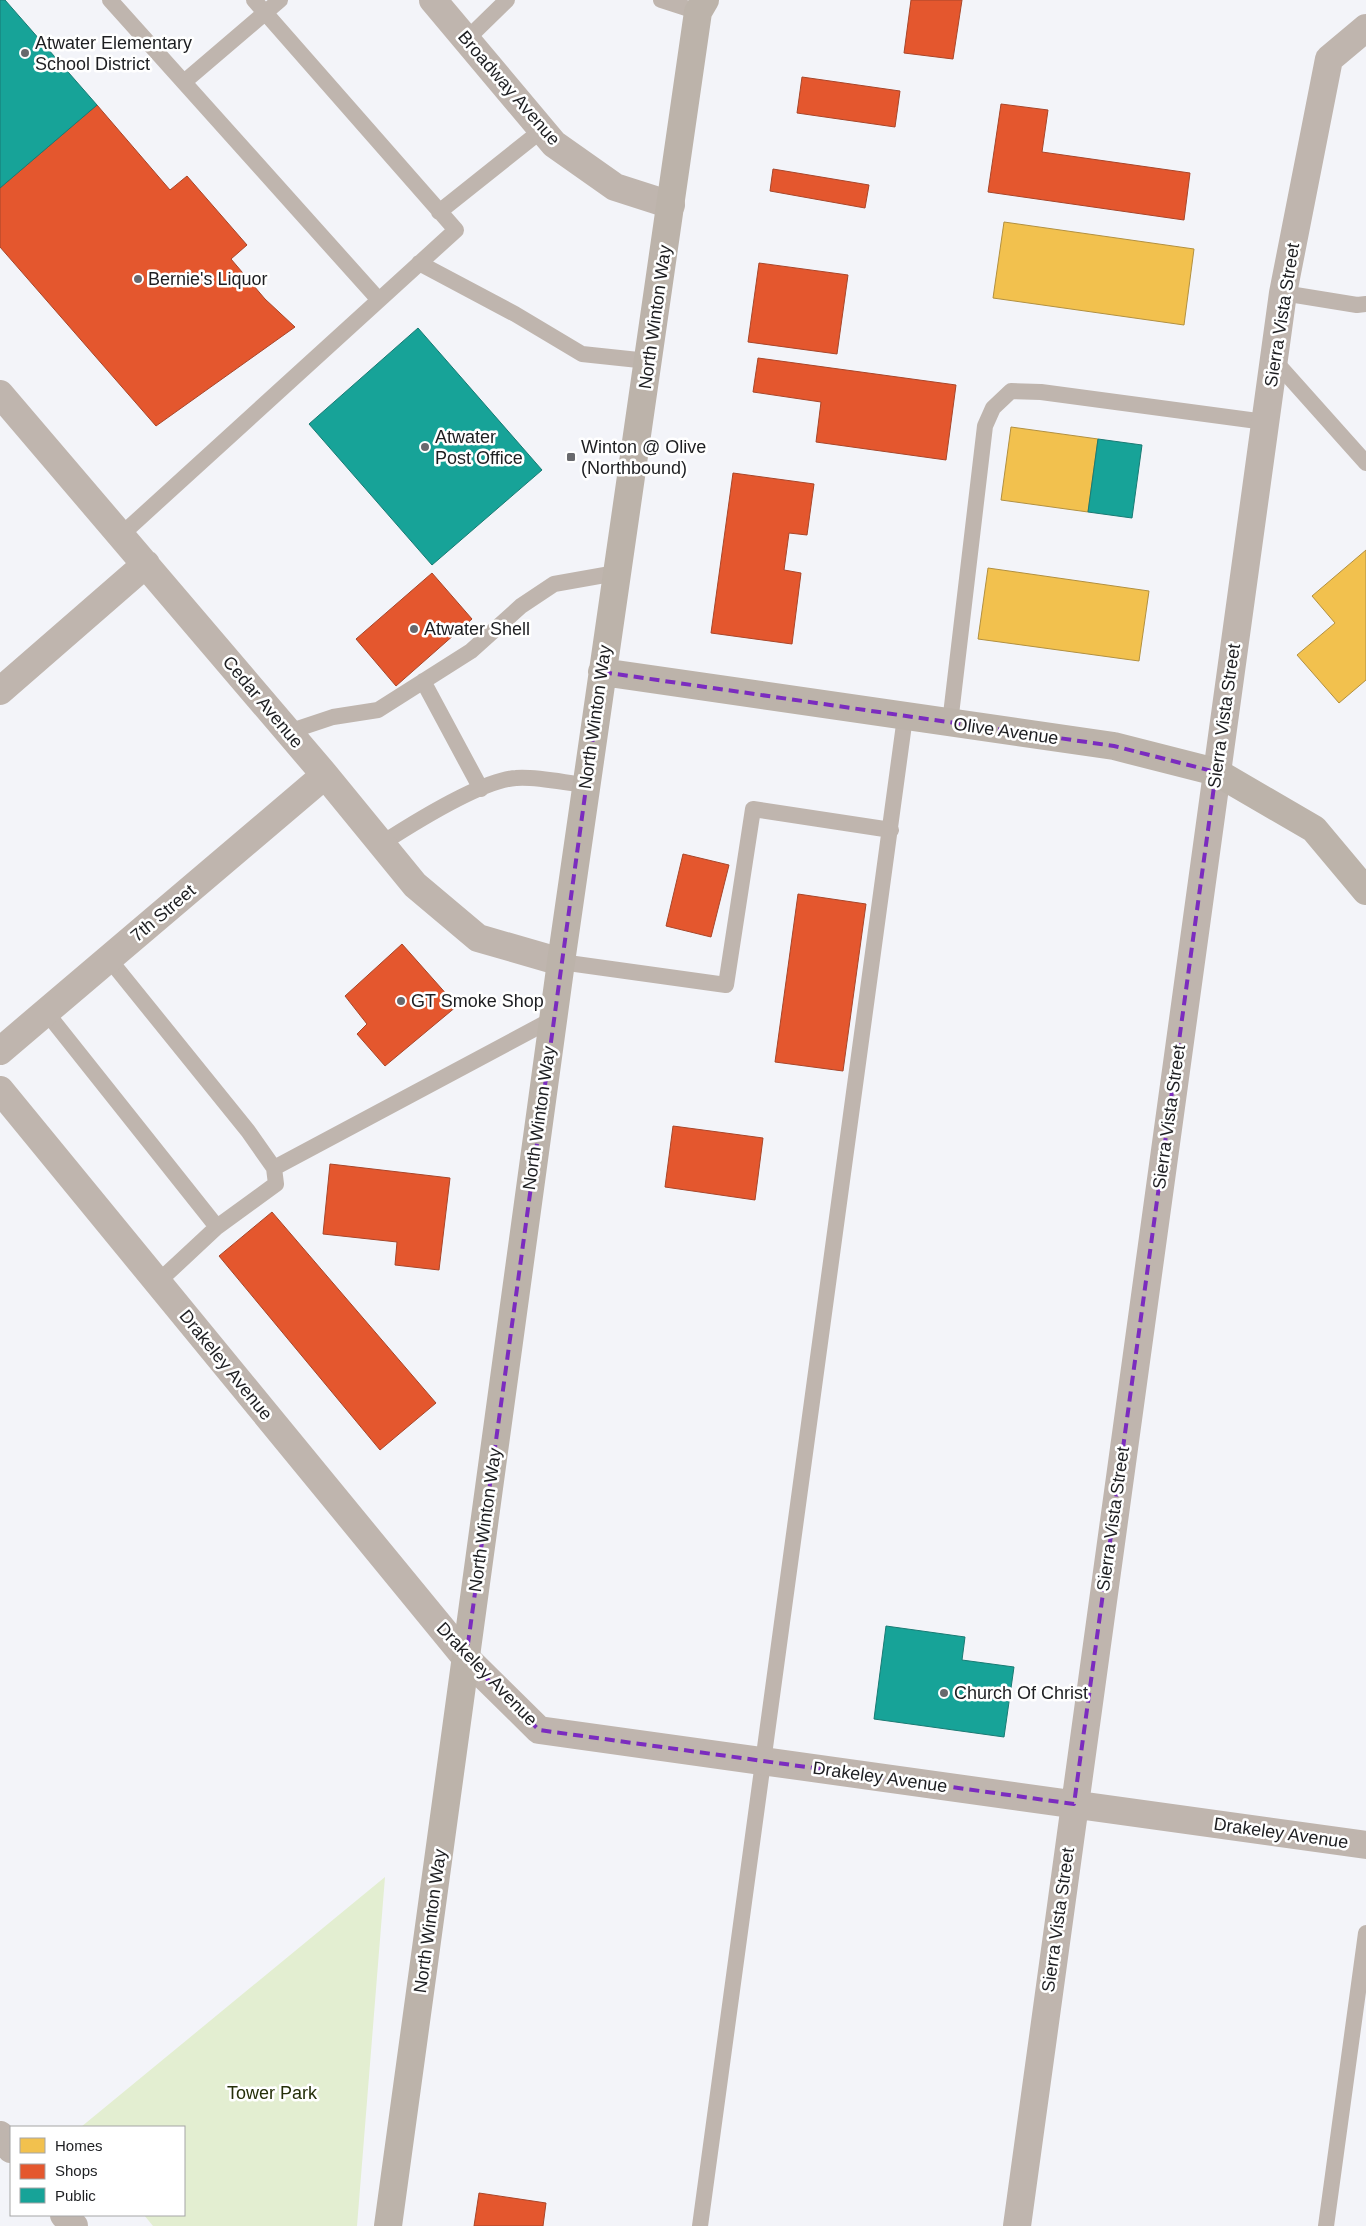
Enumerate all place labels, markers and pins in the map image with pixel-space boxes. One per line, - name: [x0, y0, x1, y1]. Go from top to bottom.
- place label: Atwater Elementary School District: [35, 33, 192, 74]
- marker: Atwater Elementary School District: [19, 47, 31, 59]
- place label: Bernie's Liquor: [148, 269, 268, 289]
- marker: Bernie's Liquor: [132, 273, 144, 285]
- place label: Atwater Post Office: [435, 427, 523, 468]
- place label: Winton @ Olive (Northbound): [581, 437, 706, 478]
- marker: Atwater Post Office: [419, 441, 431, 453]
- marker: Winton @ Olive (Northbound): [565, 451, 577, 463]
- place label: Atwater Shell: [424, 619, 530, 639]
- marker: Atwater Shell: [408, 623, 420, 635]
- place label: GT Smoke Shop: [411, 991, 544, 1011]
- marker: GT Smoke Shop: [395, 995, 407, 1007]
- place label: Church Of Christ: [954, 1683, 1088, 1703]
- marker: Church Of Christ: [938, 1687, 950, 1699]

